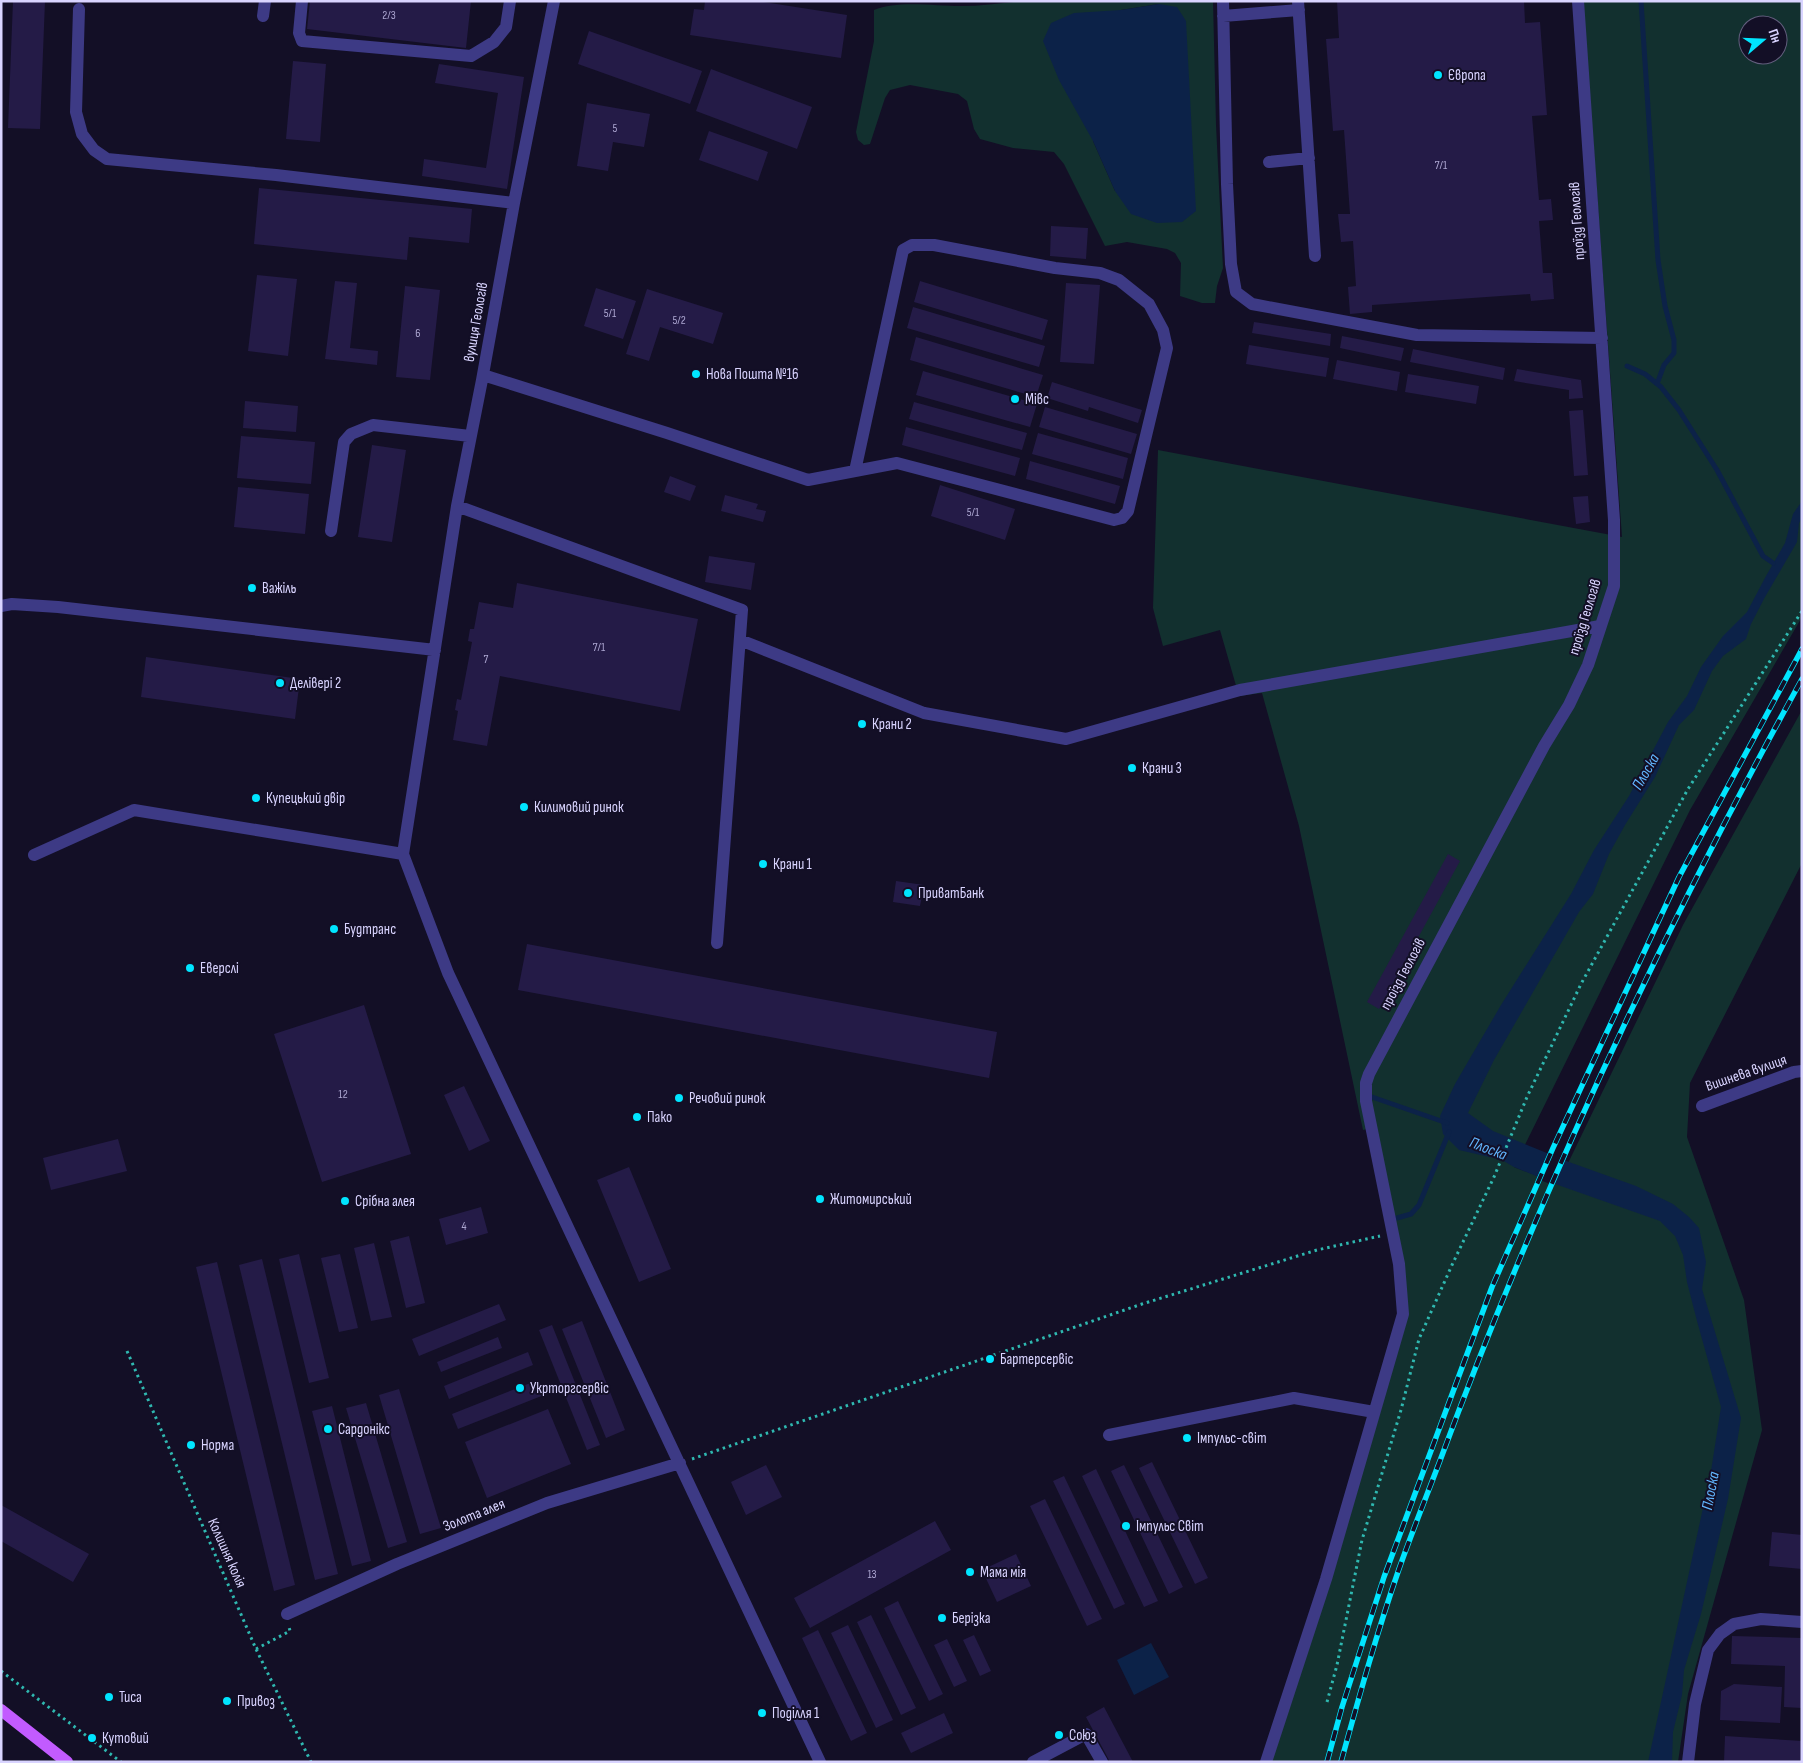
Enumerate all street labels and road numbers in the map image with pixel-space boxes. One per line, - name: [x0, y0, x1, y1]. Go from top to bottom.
- street label: проїзд Геологів: [1565, 181, 1589, 261]
- street label: вулиця Геологів: [460, 281, 492, 363]
- street label: проїзд Геологів: [1564, 577, 1606, 657]
- street label: проїзд Геологів: [1376, 935, 1430, 1013]
- street label: Вишнева вулиця: [1703, 1050, 1789, 1096]
- street label: Золота алея: [440, 1494, 508, 1536]
- street label: Колишня колія: [203, 1515, 251, 1591]

